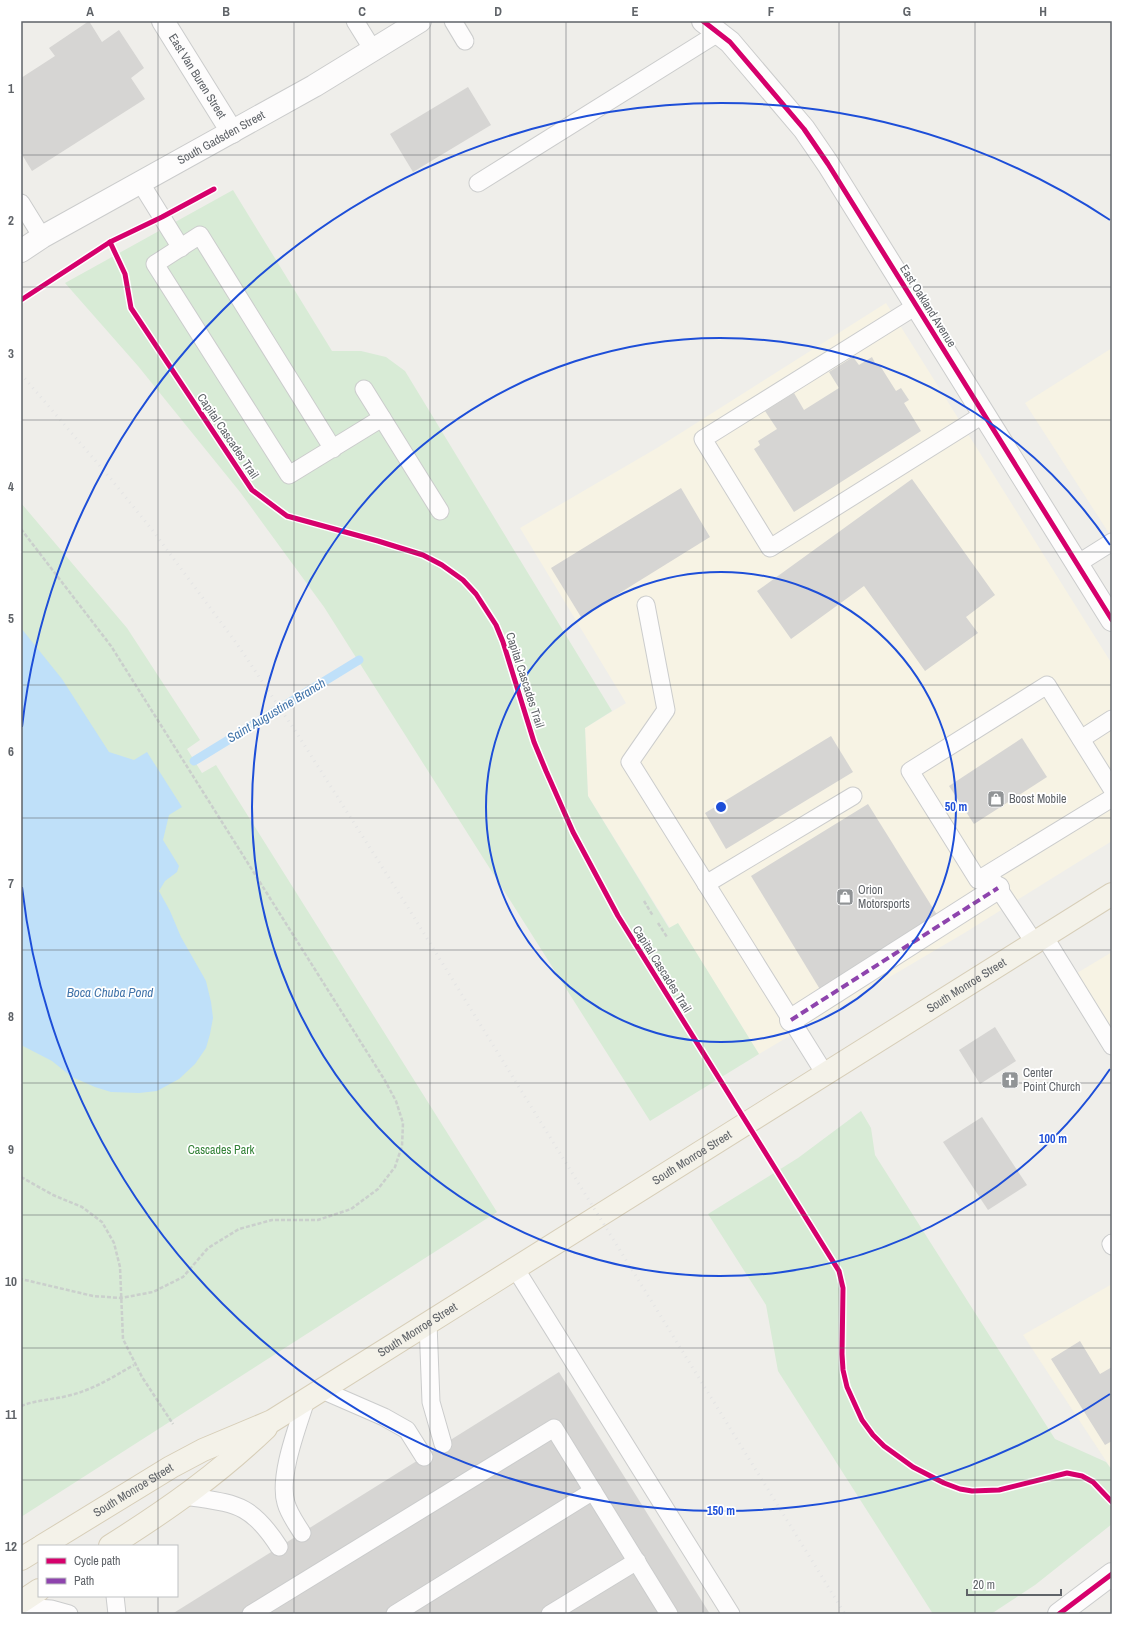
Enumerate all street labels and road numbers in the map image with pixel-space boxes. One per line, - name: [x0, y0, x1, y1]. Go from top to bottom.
- street label: East Van Buren Street: [165, 31, 230, 122]
- street label: South Gadsden Street: [174, 107, 268, 168]
- street label: East Oakland Avenue: [896, 262, 960, 350]
- street label: Capital Cascades Trail: [194, 390, 262, 482]
- street label: Capital Cascades Trail: [502, 630, 548, 730]
- street label: Capital Cascades Trail: [629, 923, 695, 1015]
- street label: South Monroe Street: [924, 954, 1009, 1016]
- street label: South Monroe Street: [649, 1126, 735, 1189]
- street label: South Monroe Street: [375, 1299, 460, 1361]
- street label: South Monroe Street: [90, 1459, 176, 1521]

